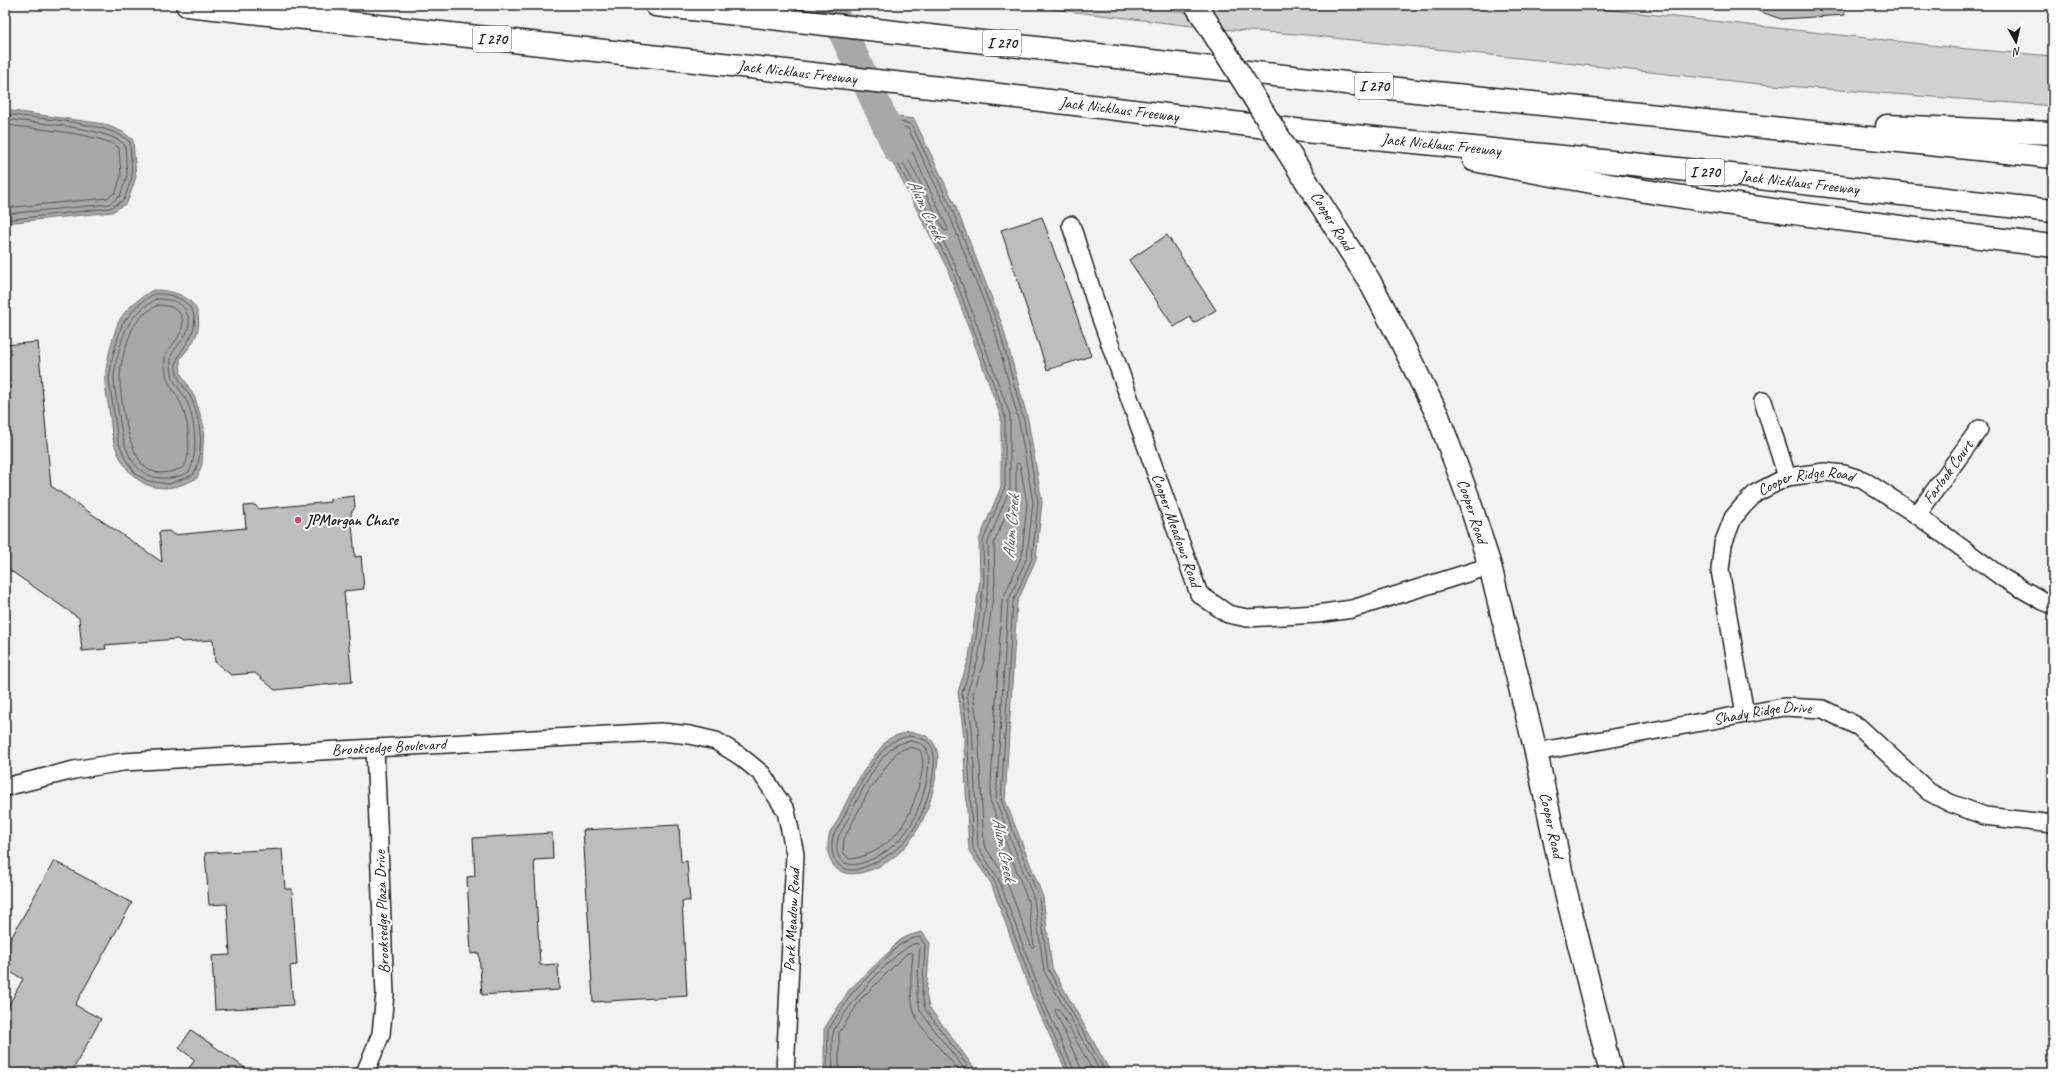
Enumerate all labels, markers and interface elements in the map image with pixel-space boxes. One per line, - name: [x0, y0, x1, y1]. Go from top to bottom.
- north arrow: [1996, 22, 2036, 62]
- road number: I 270: [473, 26, 511, 52]
- road number: I 270: [983, 30, 1021, 56]
- text: N: [2011, 44, 2022, 60]
- street label: Jack Nicklaus Freeway: [736, 56, 859, 89]
- road number: I 270: [1355, 73, 1393, 99]
- street label: Jack Nicklaus Freeway: [1058, 92, 1181, 127]
- street label: Jack Nicklaus Freeway: [1380, 129, 1503, 161]
- road number: I 270: [1686, 159, 1724, 185]
- street label: Jack Nicklaus Freeway: [1738, 166, 1861, 199]
- water label: Alum Creek: [903, 176, 950, 245]
- street label: Cooper Road: [1306, 187, 1360, 257]
- street label: Farlook Court: [1918, 435, 1979, 508]
- street label: Cooper Ridge Road: [1754, 462, 1859, 500]
- street label: Cooper Meadows Road: [1147, 471, 1207, 592]
- street label: Cooper Road: [1452, 476, 1493, 548]
- water label: Alum Creek: [998, 492, 1024, 560]
- place label: JPMorgan Chase: [305, 510, 400, 530]
- marker: JPMorgan Chase: [293, 515, 303, 525]
- street label: Shady Ridge Drive: [1712, 697, 1814, 730]
- street label: Brooksedge Boulevard: [331, 734, 449, 760]
- street label: Cooper Road: [1535, 791, 1569, 863]
- water label: Alum Creek: [988, 816, 1021, 885]
- street label: Brooksedge Plaza Drive: [370, 848, 394, 974]
- street label: Park Meadow Road: [779, 865, 805, 972]

